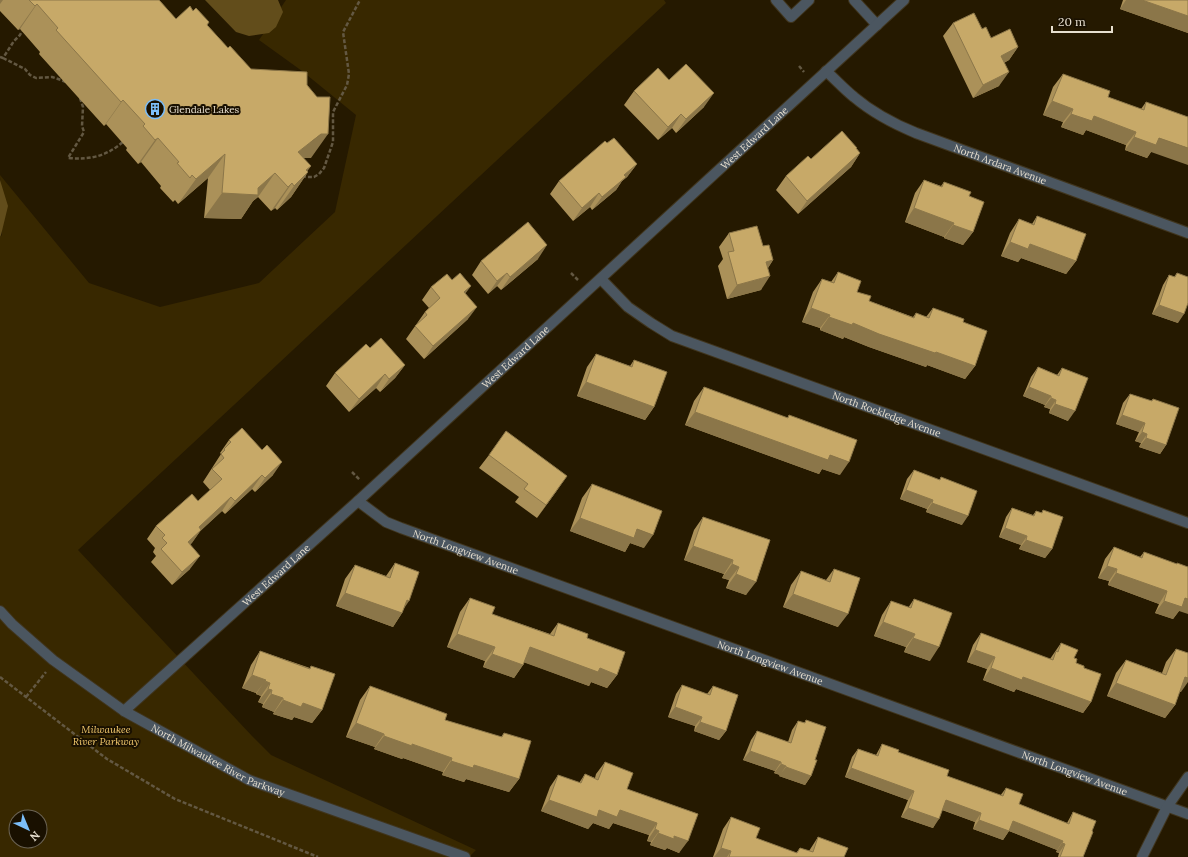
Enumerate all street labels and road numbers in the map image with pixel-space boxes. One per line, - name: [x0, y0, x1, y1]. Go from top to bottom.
- street label: West Edward Lane: [718, 103, 791, 172]
- street label: North Ardara Avenue: [952, 141, 1049, 187]
- street label: West Edward Lane: [479, 322, 552, 391]
- street label: North Rockledge Avenue: [831, 388, 943, 440]
- street label: North Longview Avenue: [411, 526, 521, 577]
- street label: West Edward Lane: [239, 540, 313, 609]
- street label: North Longview Avenue: [716, 637, 825, 688]
- street label: North Milwaukee River Parkway: [149, 721, 287, 799]
- street label: North Longview Avenue: [1020, 748, 1130, 798]

